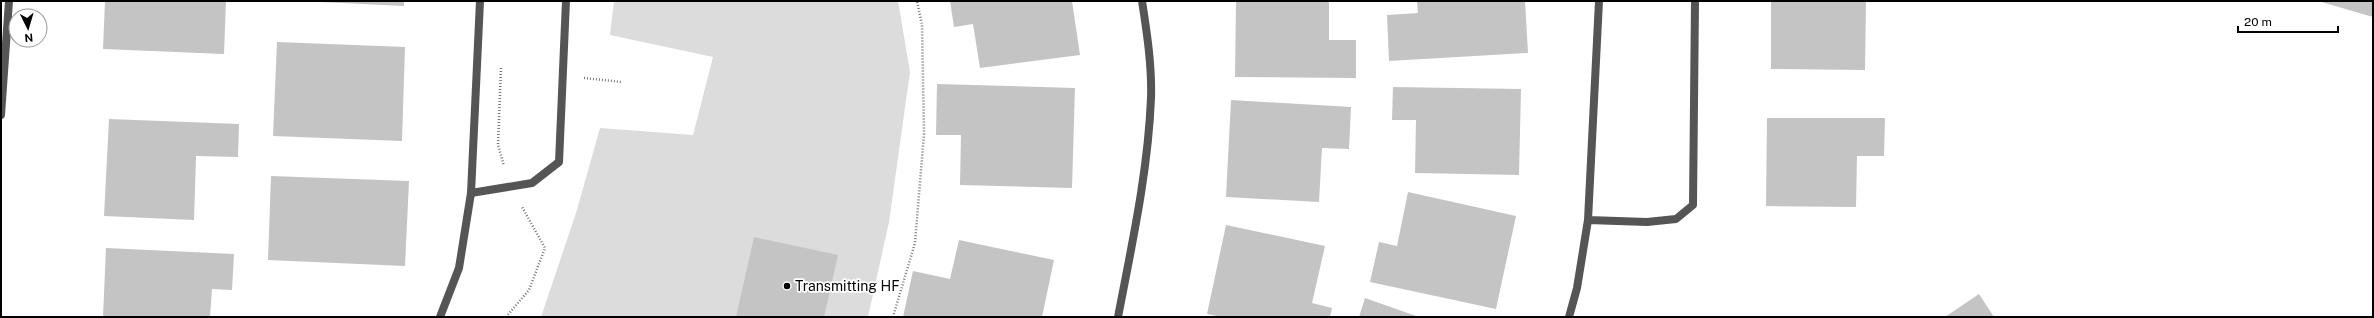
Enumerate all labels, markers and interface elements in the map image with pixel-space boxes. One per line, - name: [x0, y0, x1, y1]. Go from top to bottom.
- north arrow: [8, 8, 48, 48]
- scale bar: [2238, 8, 2338, 34]
- text: 20 m: [2244, 15, 2272, 29]
- text: N: [24, 32, 34, 44]
- place label: Transmitting HF: [795, 278, 899, 294]
- marker: Transmitting HF: [782, 281, 792, 291]

